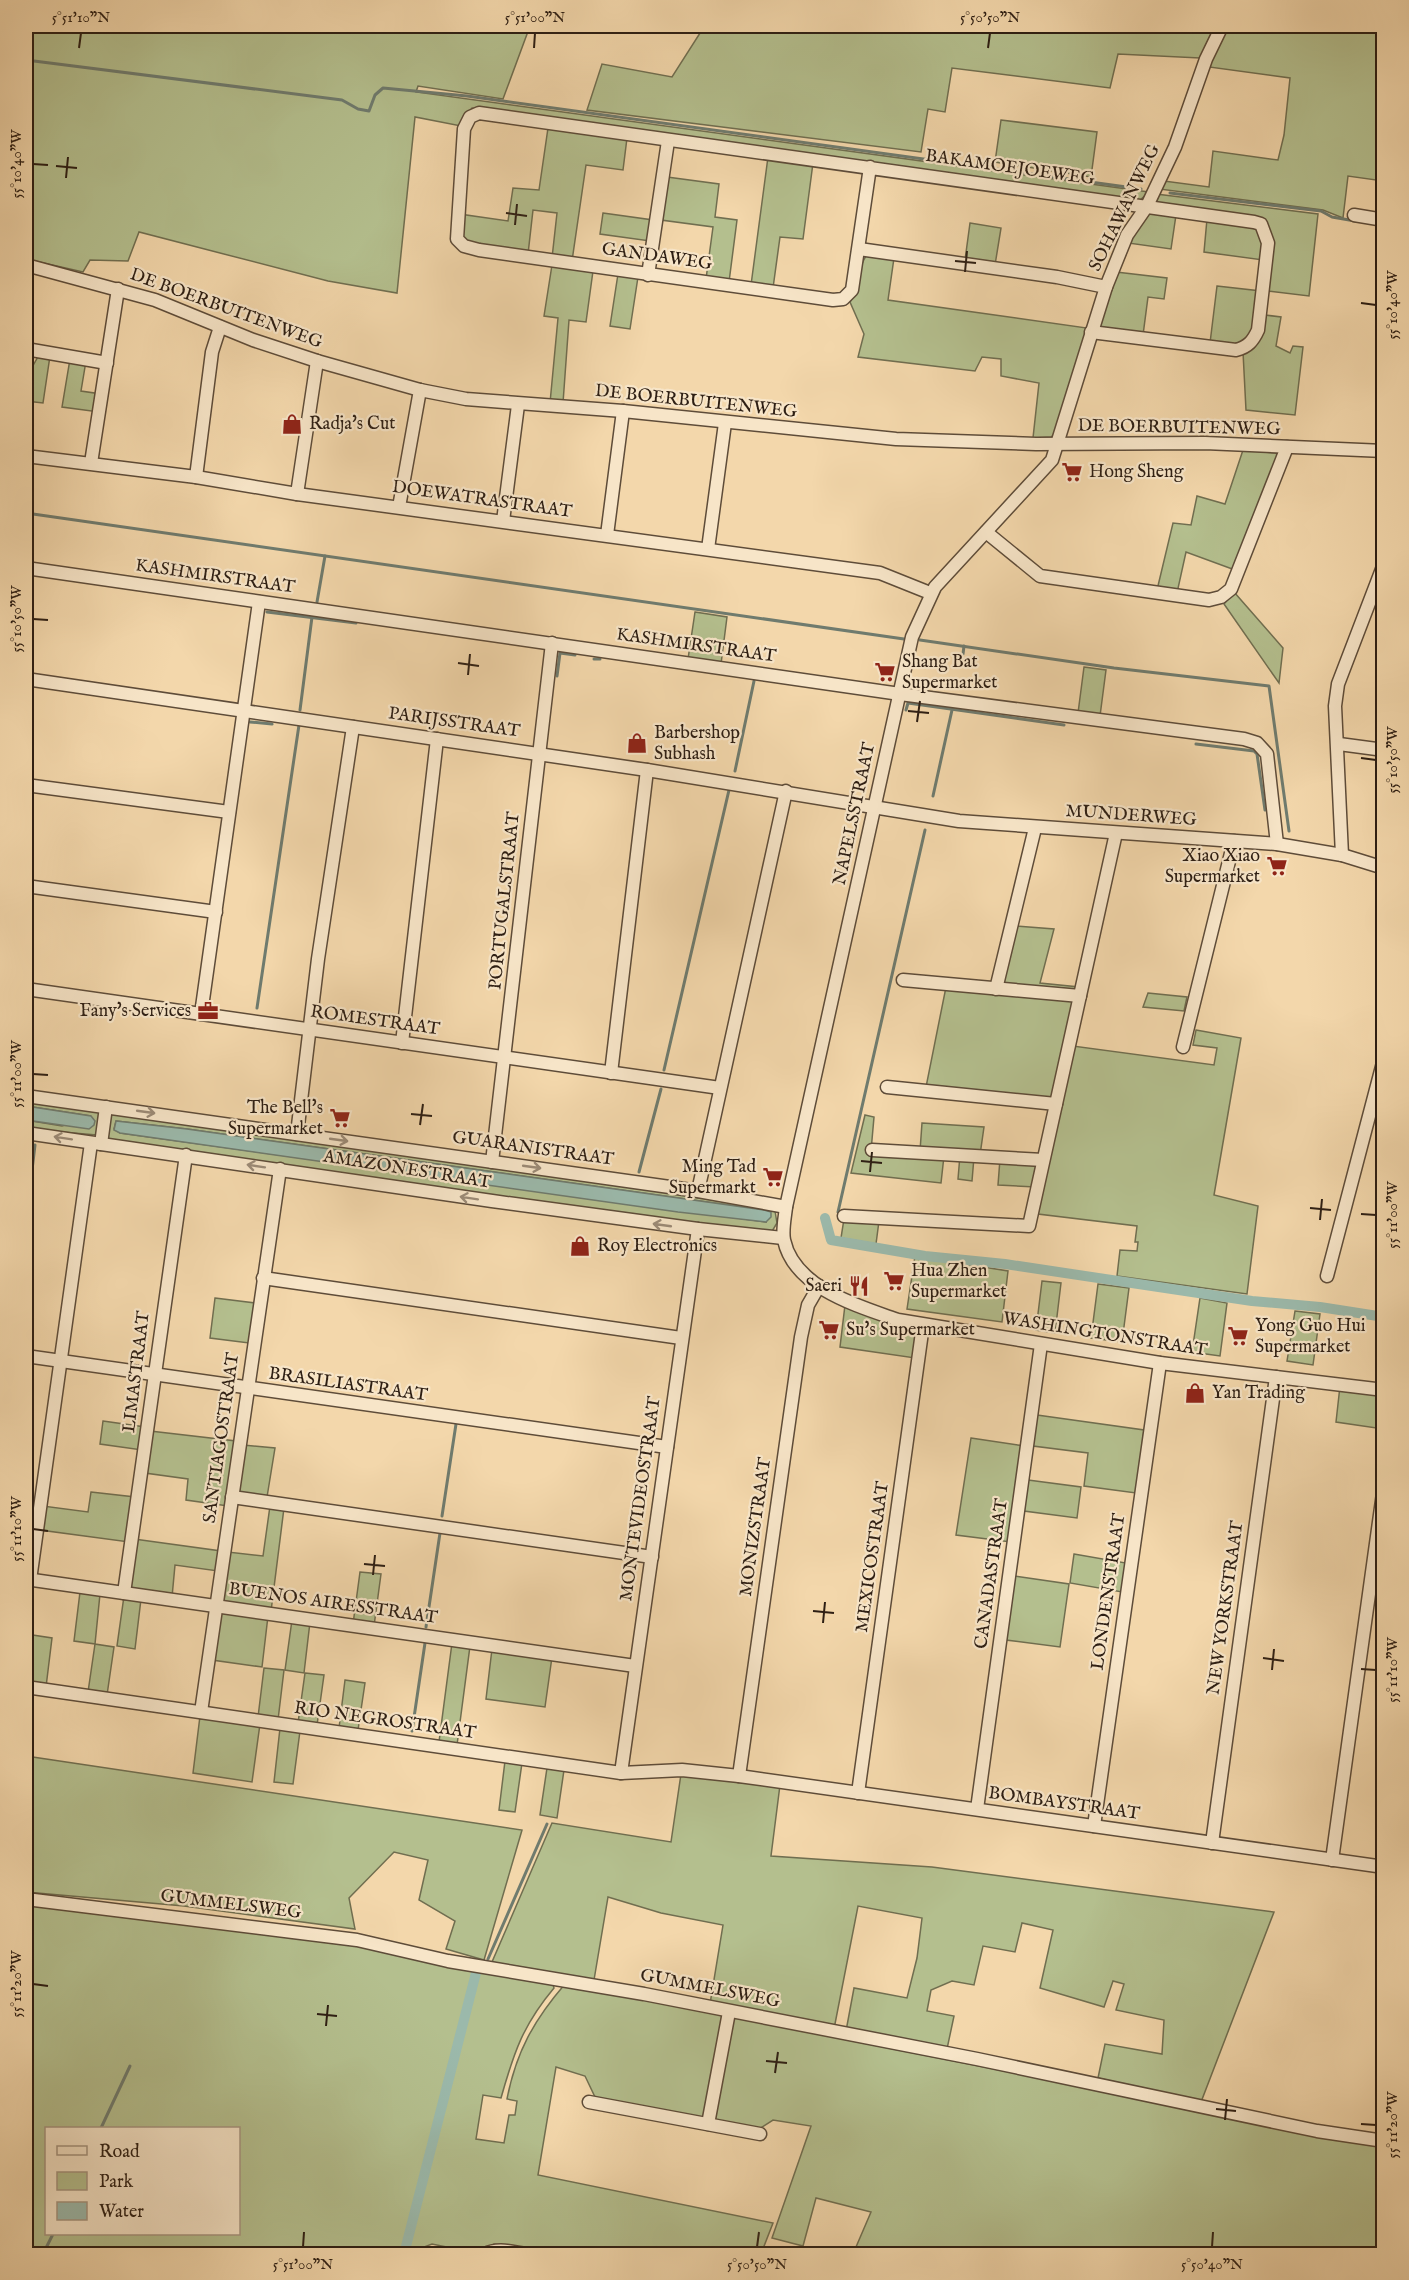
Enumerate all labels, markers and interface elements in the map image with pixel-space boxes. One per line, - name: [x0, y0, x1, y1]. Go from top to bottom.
- text: 5°51'10"N: [52, 8, 110, 27]
- text: 5°51'00"N: [505, 8, 565, 27]
- text: 5°50'50"N: [960, 8, 1020, 27]
- text: 55°10'40"W: [7, 129, 26, 199]
- street label: SOHAWANWEG: [1084, 140, 1166, 275]
- street label: BAKAMOEJOEWEG: [924, 145, 1097, 191]
- street label: GANDAWEG: [600, 238, 714, 276]
- street label: DE BOERBUITENWEG: [127, 263, 326, 355]
- text: 55°10'40"W: [1383, 270, 1402, 340]
- street label: DE BOERBUITENWEG: [594, 380, 799, 424]
- shop icon: Radja's Cut: [280, 412, 304, 436]
- place label: Radja's Cut: [309, 413, 396, 436]
- street label: DE BOERBUITENWEG: [1077, 415, 1281, 441]
- supermarket icon: Hong Sheng: [1060, 460, 1084, 484]
- place label: Hong Sheng: [1089, 461, 1184, 484]
- street label: DOEWATRASTRAAT: [391, 476, 573, 524]
- street label: KASHMIRSTRAAT: [134, 554, 296, 600]
- text: 55°10'50"W: [7, 585, 26, 653]
- street label: KASHMIRSTRAAT: [615, 623, 777, 669]
- place label: Shang Bat Supermarket: [902, 651, 997, 695]
- supermarket icon: Shang Bat Supermarket: [873, 660, 897, 684]
- street label: PARIJSSTRAAT: [387, 702, 521, 744]
- place label: Barbershop Subhash: [654, 722, 740, 766]
- text: 55°10'50"W: [1383, 726, 1402, 794]
- shop icon: Barbershop Subhash: [625, 731, 649, 755]
- street label: NAPELSSTRAAT: [829, 741, 881, 887]
- street label: MUNDERWEG: [1065, 800, 1198, 832]
- street label: PORTUGALSTRAAT: [484, 811, 526, 991]
- place label: Xiao Xiao Supermarket: [1165, 845, 1260, 889]
- supermarket icon: Xiao Xiao Supermarket: [1265, 854, 1289, 878]
- office icon: Fany's Services: [196, 999, 220, 1023]
- place label: Fany's Services: [79, 1000, 191, 1023]
- street label: ROMESTRAAT: [309, 1001, 441, 1041]
- text: 55°11'00"W: [7, 1040, 26, 1108]
- place label: The Bell's Supermarket: [228, 1097, 323, 1141]
- supermarket icon: The Bell's Supermarket: [328, 1106, 352, 1130]
- one-way arrow: [135, 1107, 155, 1118]
- street label: GUARANISTRAAT: [451, 1126, 615, 1172]
- one-way arrow: [53, 1133, 73, 1144]
- one-way arrow: [329, 1134, 348, 1145]
- street label: AMAZONESTRAAT: [321, 1145, 493, 1195]
- place label: Ming Tad Supermarkt: [669, 1156, 756, 1200]
- one-way arrow: [246, 1160, 266, 1171]
- one-way arrow: [522, 1162, 541, 1173]
- supermarket icon: Ming Tad Supermarkt: [761, 1165, 785, 1189]
- text: 55°11'00"W: [1383, 1181, 1402, 1249]
- one-way arrow: [460, 1192, 480, 1203]
- one-way arrow: [653, 1219, 673, 1230]
- shop icon: Roy Electronics: [568, 1234, 592, 1258]
- place label: Roy Electronics: [597, 1235, 717, 1258]
- place label: Hua Zhen Supermarket: [911, 1260, 1006, 1304]
- supermarket icon: Hua Zhen Supermarket: [882, 1269, 906, 1293]
- restaurant icon: Saeri: [847, 1274, 871, 1298]
- place label: Saeri: [805, 1275, 842, 1298]
- street label: WASHINGTONSTRAAT: [1001, 1307, 1209, 1363]
- street label: LIMASTRAAT: [118, 1310, 156, 1434]
- place label: Yong Guo Hui Supermarket: [1255, 1315, 1366, 1359]
- supermarket icon: Su's Supermarket: [817, 1318, 841, 1342]
- place label: Su's Supermarket: [846, 1319, 975, 1342]
- supermarket icon: Yong Guo Hui Supermarket: [1226, 1324, 1250, 1348]
- street label: SANTIAGOSTRAAT: [199, 1351, 245, 1525]
- street label: BRASILIASTRAAT: [267, 1362, 429, 1408]
- shop icon: Yan Trading: [1183, 1381, 1207, 1405]
- place label: Yan Trading: [1212, 1382, 1305, 1405]
- street label: MONTEVIDEOSTRAAT: [615, 1395, 667, 1603]
- street label: MONIZSTRAAT: [735, 1456, 777, 1598]
- street label: MEXICOSTRAAT: [851, 1480, 895, 1634]
- text: 55°11'10"W: [7, 1496, 26, 1562]
- street label: CANADASTRAAT: [970, 1497, 1014, 1651]
- street label: LONDENSTRAAT: [1087, 1512, 1131, 1672]
- street label: NEW YORKSTRAAT: [1202, 1520, 1250, 1696]
- street label: BUENOS AIRESSTRAAT: [227, 1578, 439, 1630]
- text: 55°11'10"W: [1383, 1637, 1402, 1703]
- street label: RIO NEGROSTRAAT: [293, 1697, 477, 1745]
- street label: BOMBAYSTRAAT: [987, 1782, 1141, 1826]
- street label: GUMMELSWEG: [159, 1885, 303, 1925]
- text: 55°11'20"W: [7, 1950, 26, 2018]
- street label: GUMMELSWEG: [638, 1964, 782, 2014]
- text: 55°11'20"W: [1383, 2091, 1402, 2159]
- legend: [45, 2127, 240, 2235]
- text: Road: [99, 2141, 140, 2164]
- text: Park: [99, 2171, 134, 2194]
- text: Water: [99, 2201, 144, 2224]
- text: 5°51'00"N: [273, 2255, 333, 2274]
- text: 5°50'50"N: [727, 2255, 787, 2274]
- text: 5°50'40"N: [1181, 2255, 1243, 2274]

